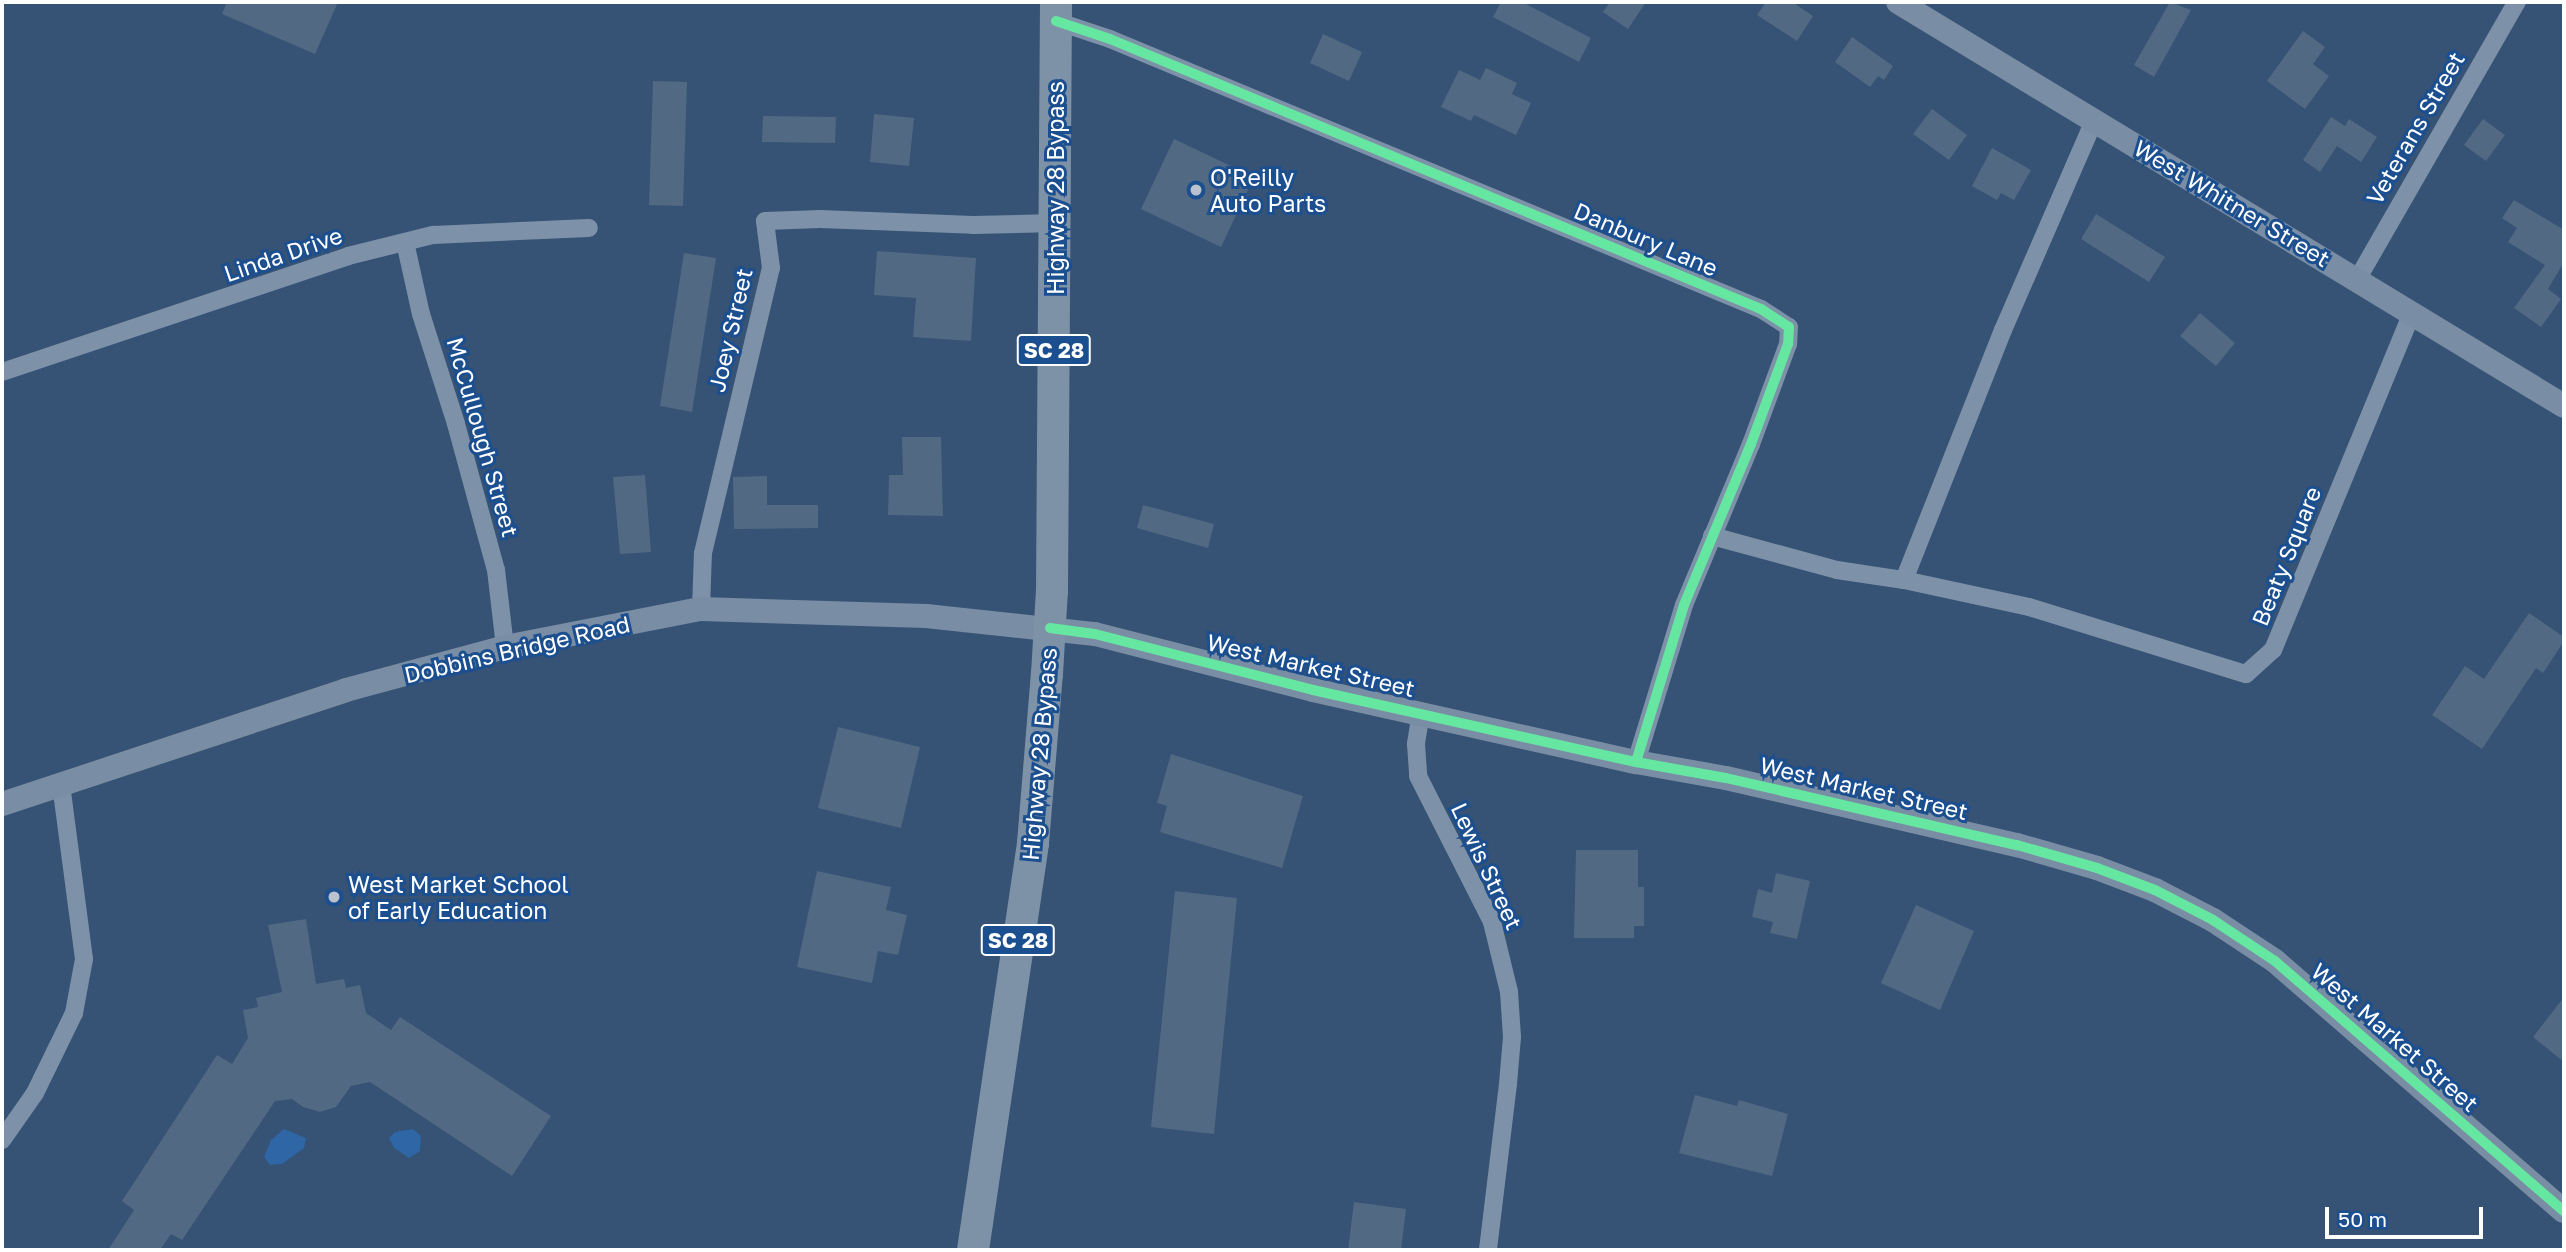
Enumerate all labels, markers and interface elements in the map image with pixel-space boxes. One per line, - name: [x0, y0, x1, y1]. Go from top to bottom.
- street label: Veterans Street: [2360, 47, 2470, 209]
- street label: Highway 28 Bypass: [1041, 81, 1069, 295]
- street label: West Whitner Street: [2129, 134, 2335, 272]
- place label: O'Reilly Auto Parts: [1210, 163, 1326, 217]
- marker: O'Reilly Auto Parts: [1188, 182, 1204, 198]
- street label: Danbury Lane: [1570, 196, 1722, 282]
- street label: Linda Drive: [220, 221, 346, 287]
- street label: Joey Street: [702, 265, 758, 395]
- road number: SC 28: [1016, 332, 1092, 368]
- street label: McCullough Street: [441, 334, 525, 540]
- street label: Beaty Square: [2246, 482, 2326, 630]
- street label: Dobbins Bridge Road: [401, 610, 633, 688]
- street label: West Market Street: [1204, 628, 1418, 702]
- street label: Highway 28 Bypass: [1016, 646, 1062, 862]
- street label: West Market Street: [1757, 751, 1971, 825]
- street label: Lewis Street: [1446, 798, 1528, 934]
- place label: West Market School of Early Education: [348, 870, 569, 924]
- marker: West Market School of Early Education: [326, 889, 342, 905]
- road number: SC 28: [979, 922, 1056, 958]
- street label: West Market Street: [2306, 957, 2484, 1117]
- scale bar: [2328, 1192, 2486, 1236]
- text: 50 m: [2338, 1206, 2387, 1232]

